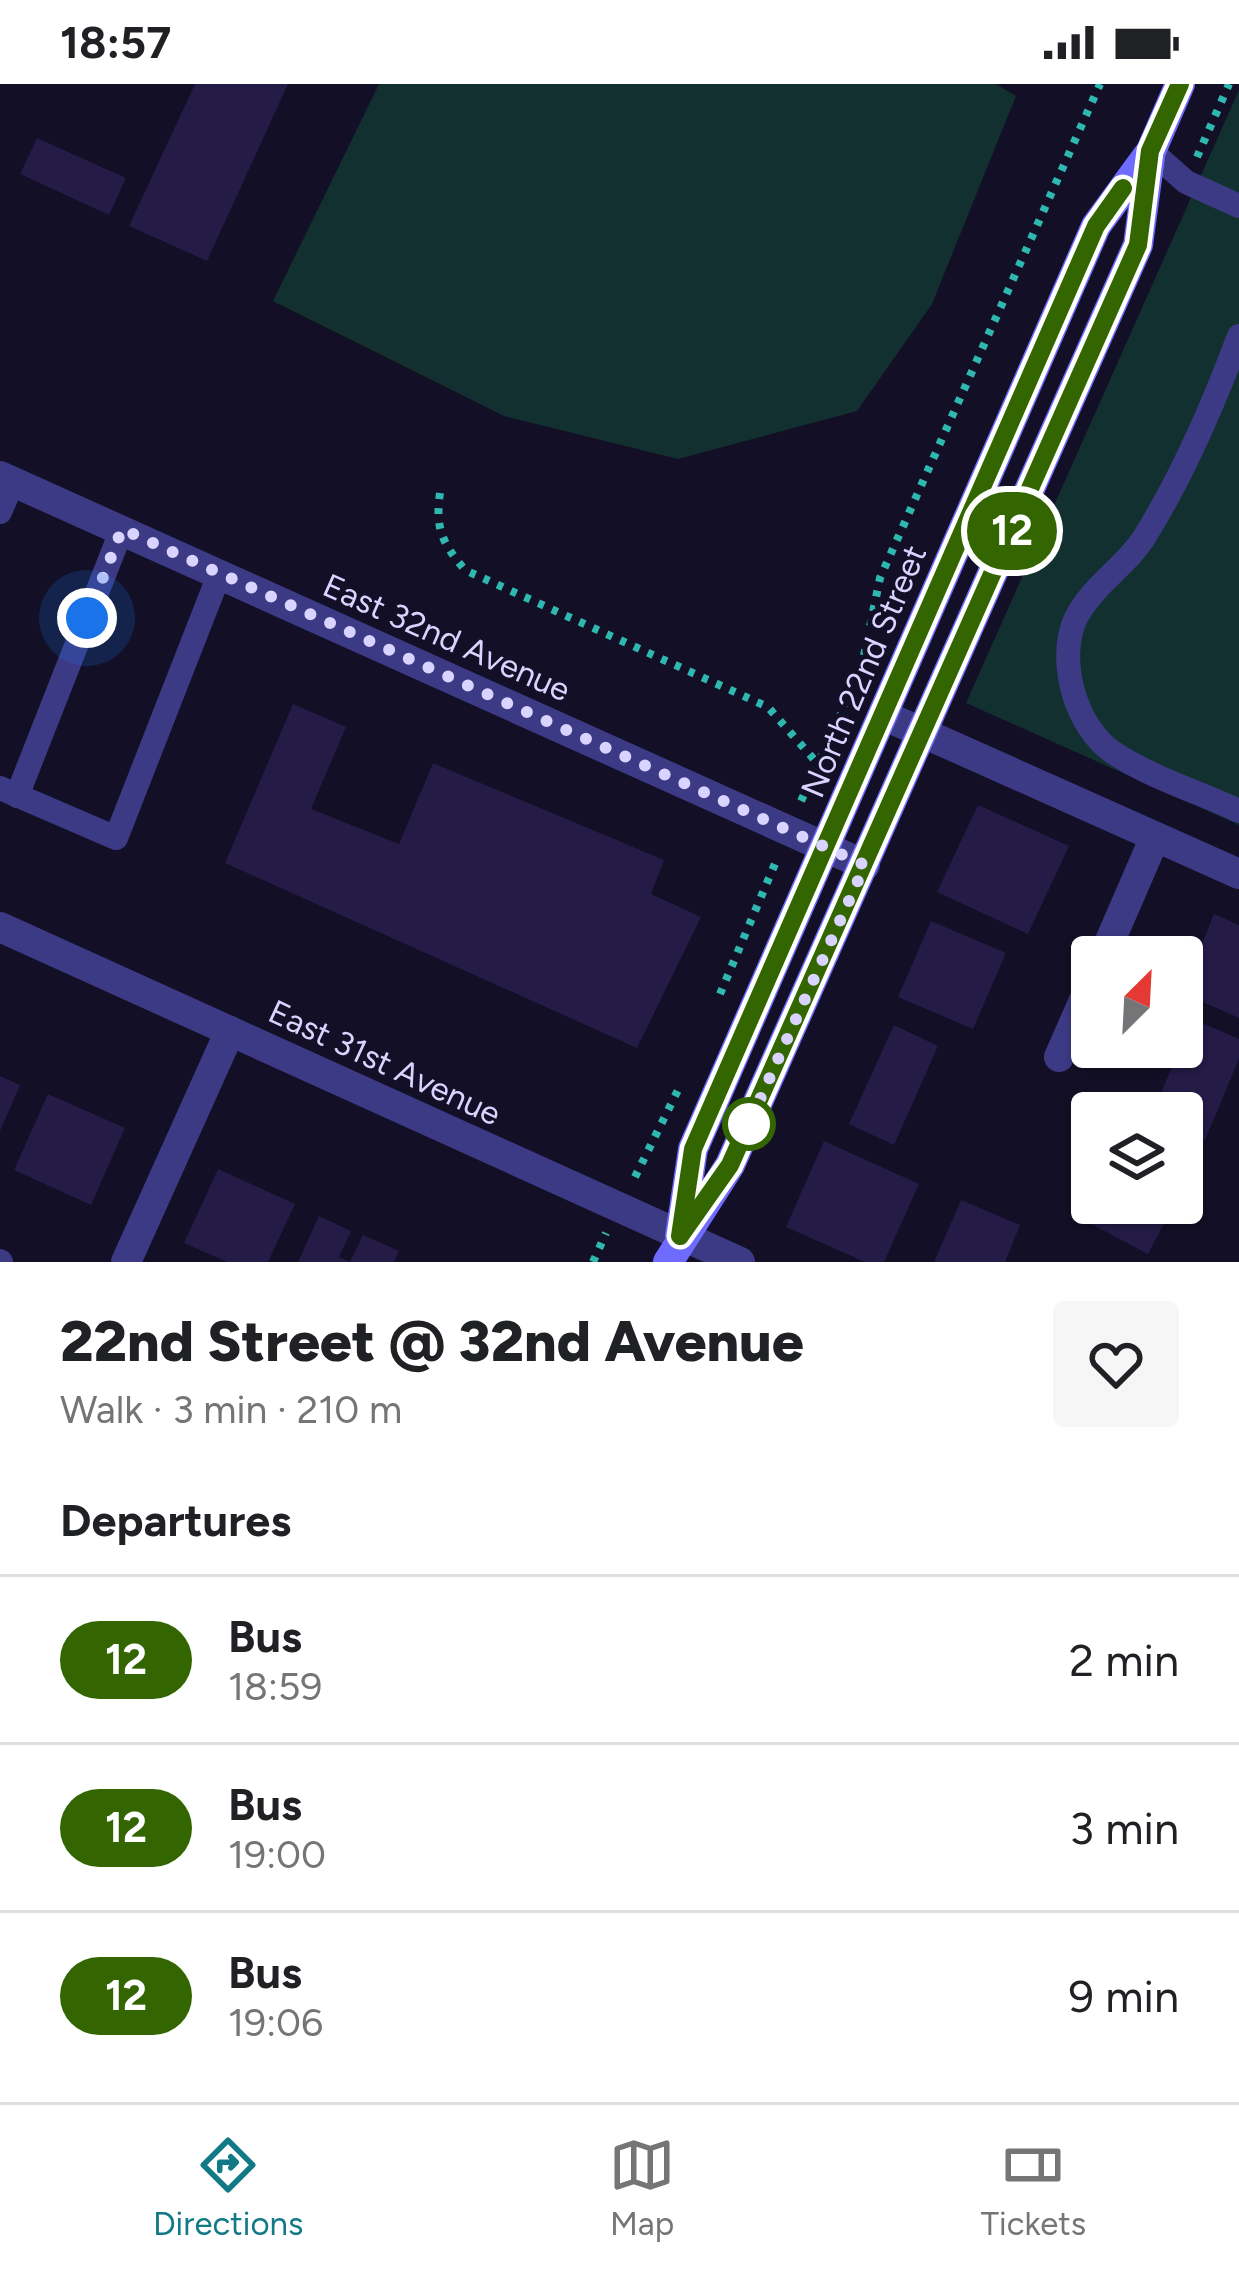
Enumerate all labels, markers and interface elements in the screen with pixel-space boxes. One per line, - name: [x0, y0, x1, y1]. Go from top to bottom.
- text: 18:57: [60, 15, 171, 69]
- line badge: 12: [958, 492, 1066, 570]
- text: 12: [991, 505, 1033, 556]
- street label: North 22nd Street: [793, 539, 934, 803]
- street label: East 32nd Avenue: [317, 565, 576, 709]
- your location: [57, 588, 117, 648]
- north arrow: [1071, 936, 1203, 1068]
- map controls: [1071, 936, 1203, 1224]
- street label: East 31st Avenue: [263, 992, 507, 1133]
- button: layers: [1071, 1092, 1203, 1224]
- unlabelled marker: [724, 1099, 774, 1149]
- button: heart: [1053, 1301, 1179, 1427]
- text: 22nd Street @ 32nd Avenue: [60, 1307, 804, 1375]
- text: Walk · 3 min · 210 m: [60, 1386, 402, 1433]
- text: Departures: [60, 1493, 291, 1547]
- text: Bus: [228, 1609, 302, 1663]
- text: 2 min: [1069, 1633, 1179, 1687]
- text: 12: [105, 1634, 147, 1685]
- text: 18:59: [228, 1663, 322, 1710]
- text: Bus: [228, 1777, 302, 1831]
- text: 3 min: [1070, 1801, 1179, 1855]
- text: 12: [105, 1802, 147, 1853]
- text: 19:00: [228, 1831, 326, 1878]
- text: Bus: [228, 1945, 302, 1999]
- text: 9 min: [1069, 1969, 1179, 2023]
- text: 12: [105, 1970, 147, 2021]
- text: 19:06: [228, 1999, 323, 2046]
- tab: Directions: [153, 2132, 303, 2243]
- tab: Map: [609, 2132, 675, 2243]
- tab: Tickets: [981, 2132, 1086, 2243]

